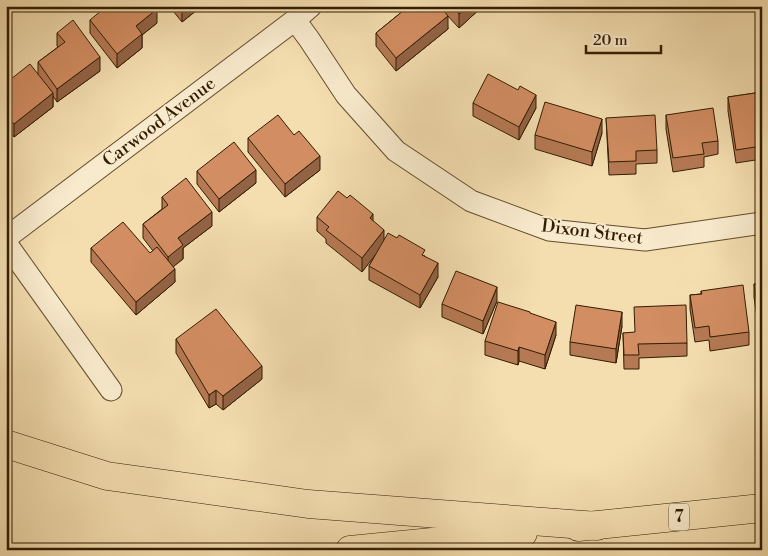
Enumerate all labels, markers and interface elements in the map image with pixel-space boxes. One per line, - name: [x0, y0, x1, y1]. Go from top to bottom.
- scale bar: [586, 22, 660, 54]
- text: 20 m: [593, 31, 628, 50]
- street label: Carwood Avenue: [98, 72, 220, 172]
- street label: Dixon Street: [540, 214, 645, 250]
- road number: 7: [669, 504, 689, 530]

